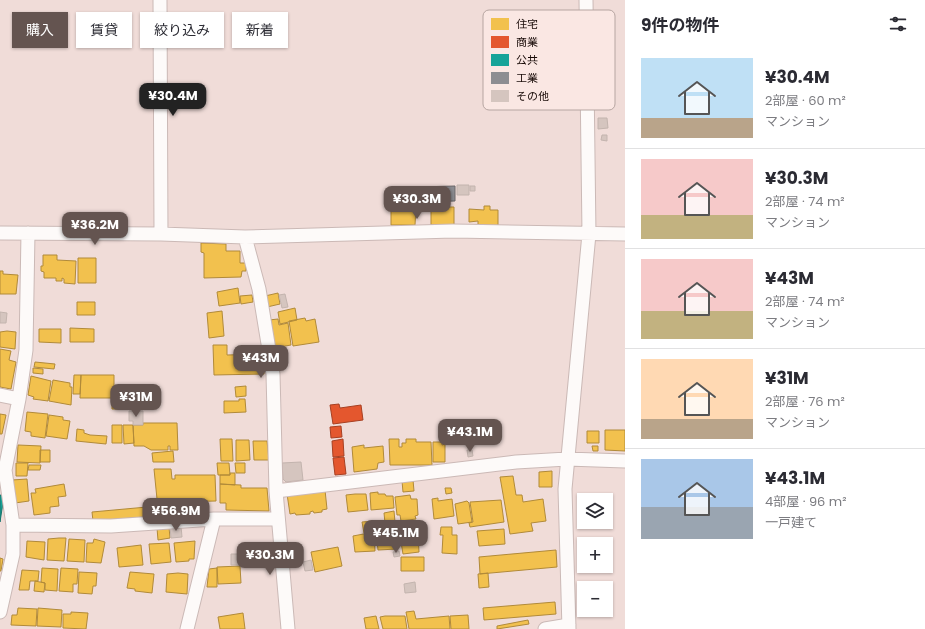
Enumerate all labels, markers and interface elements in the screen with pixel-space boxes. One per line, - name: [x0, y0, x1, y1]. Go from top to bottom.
- legend: [483, 10, 615, 110]
- chip: 購入: [12, 12, 68, 48]
- chip: 賃貸: [76, 12, 132, 48]
- chip: 絞り込み: [140, 12, 224, 48]
- chip: 新着: [232, 12, 288, 48]
- text: 9件の物件: [641, 13, 719, 37]
- icon: filters: [887, 13, 909, 35]
- text: 住宅: [516, 16, 538, 32]
- text: 商業: [516, 34, 538, 50]
- text: 公共: [516, 52, 538, 68]
- text: ¥30.4M: [765, 65, 830, 89]
- text: 工業: [516, 70, 538, 86]
- icon: home: [673, 74, 721, 122]
- pin: ¥30.4M: [140, 83, 206, 117]
- text: ¥30.4M: [148, 86, 198, 105]
- text: その他: [516, 88, 549, 104]
- text: 2部屋 · 60 m²: [765, 91, 846, 110]
- text: マンション: [765, 112, 830, 131]
- text: ¥30.3M: [765, 166, 828, 190]
- icon: home: [673, 175, 721, 223]
- pin: ¥30.3M: [384, 186, 450, 220]
- text: ¥30.3M: [393, 189, 441, 208]
- text: 2部屋 · 74 m²: [765, 192, 845, 211]
- pin: ¥36.2M: [62, 212, 128, 246]
- text: マンション: [765, 213, 830, 232]
- text: ¥36.2M: [71, 215, 119, 234]
- text: ¥43M: [765, 266, 814, 290]
- icon: home: [673, 275, 721, 323]
- text: 2部屋 · 74 m²: [765, 292, 845, 311]
- text: マンション: [765, 313, 830, 332]
- pin: ¥43M: [237, 345, 285, 379]
- text: ¥43M: [242, 348, 280, 367]
- text: ¥31M: [765, 366, 809, 390]
- icon: home: [673, 375, 721, 423]
- pin: ¥31M: [112, 384, 160, 418]
- text: ¥31M: [119, 387, 153, 406]
- text: 2部屋 · 76 m²: [765, 392, 845, 411]
- text: マンション: [765, 413, 830, 432]
- pin: ¥43.1M: [437, 419, 503, 453]
- text: ¥43.1M: [447, 422, 493, 441]
- text: ¥43.1M: [765, 466, 825, 490]
- icon: home: [673, 475, 721, 523]
- text: 4部屋 · 96 m²: [765, 492, 846, 511]
- map controls: [577, 493, 613, 617]
- button: layers: [577, 493, 613, 529]
- pin: ¥56.9M: [143, 498, 209, 532]
- text: ¥56.9M: [151, 501, 201, 520]
- text: 一戸建て: [765, 513, 817, 532]
- pin: ¥45.1M: [363, 520, 429, 554]
- text: ¥45.1M: [373, 523, 419, 542]
- button: +: [577, 537, 613, 573]
- pin: ¥30.3M: [237, 542, 303, 576]
- text: ¥30.3M: [246, 545, 294, 564]
- button: −: [577, 581, 613, 617]

